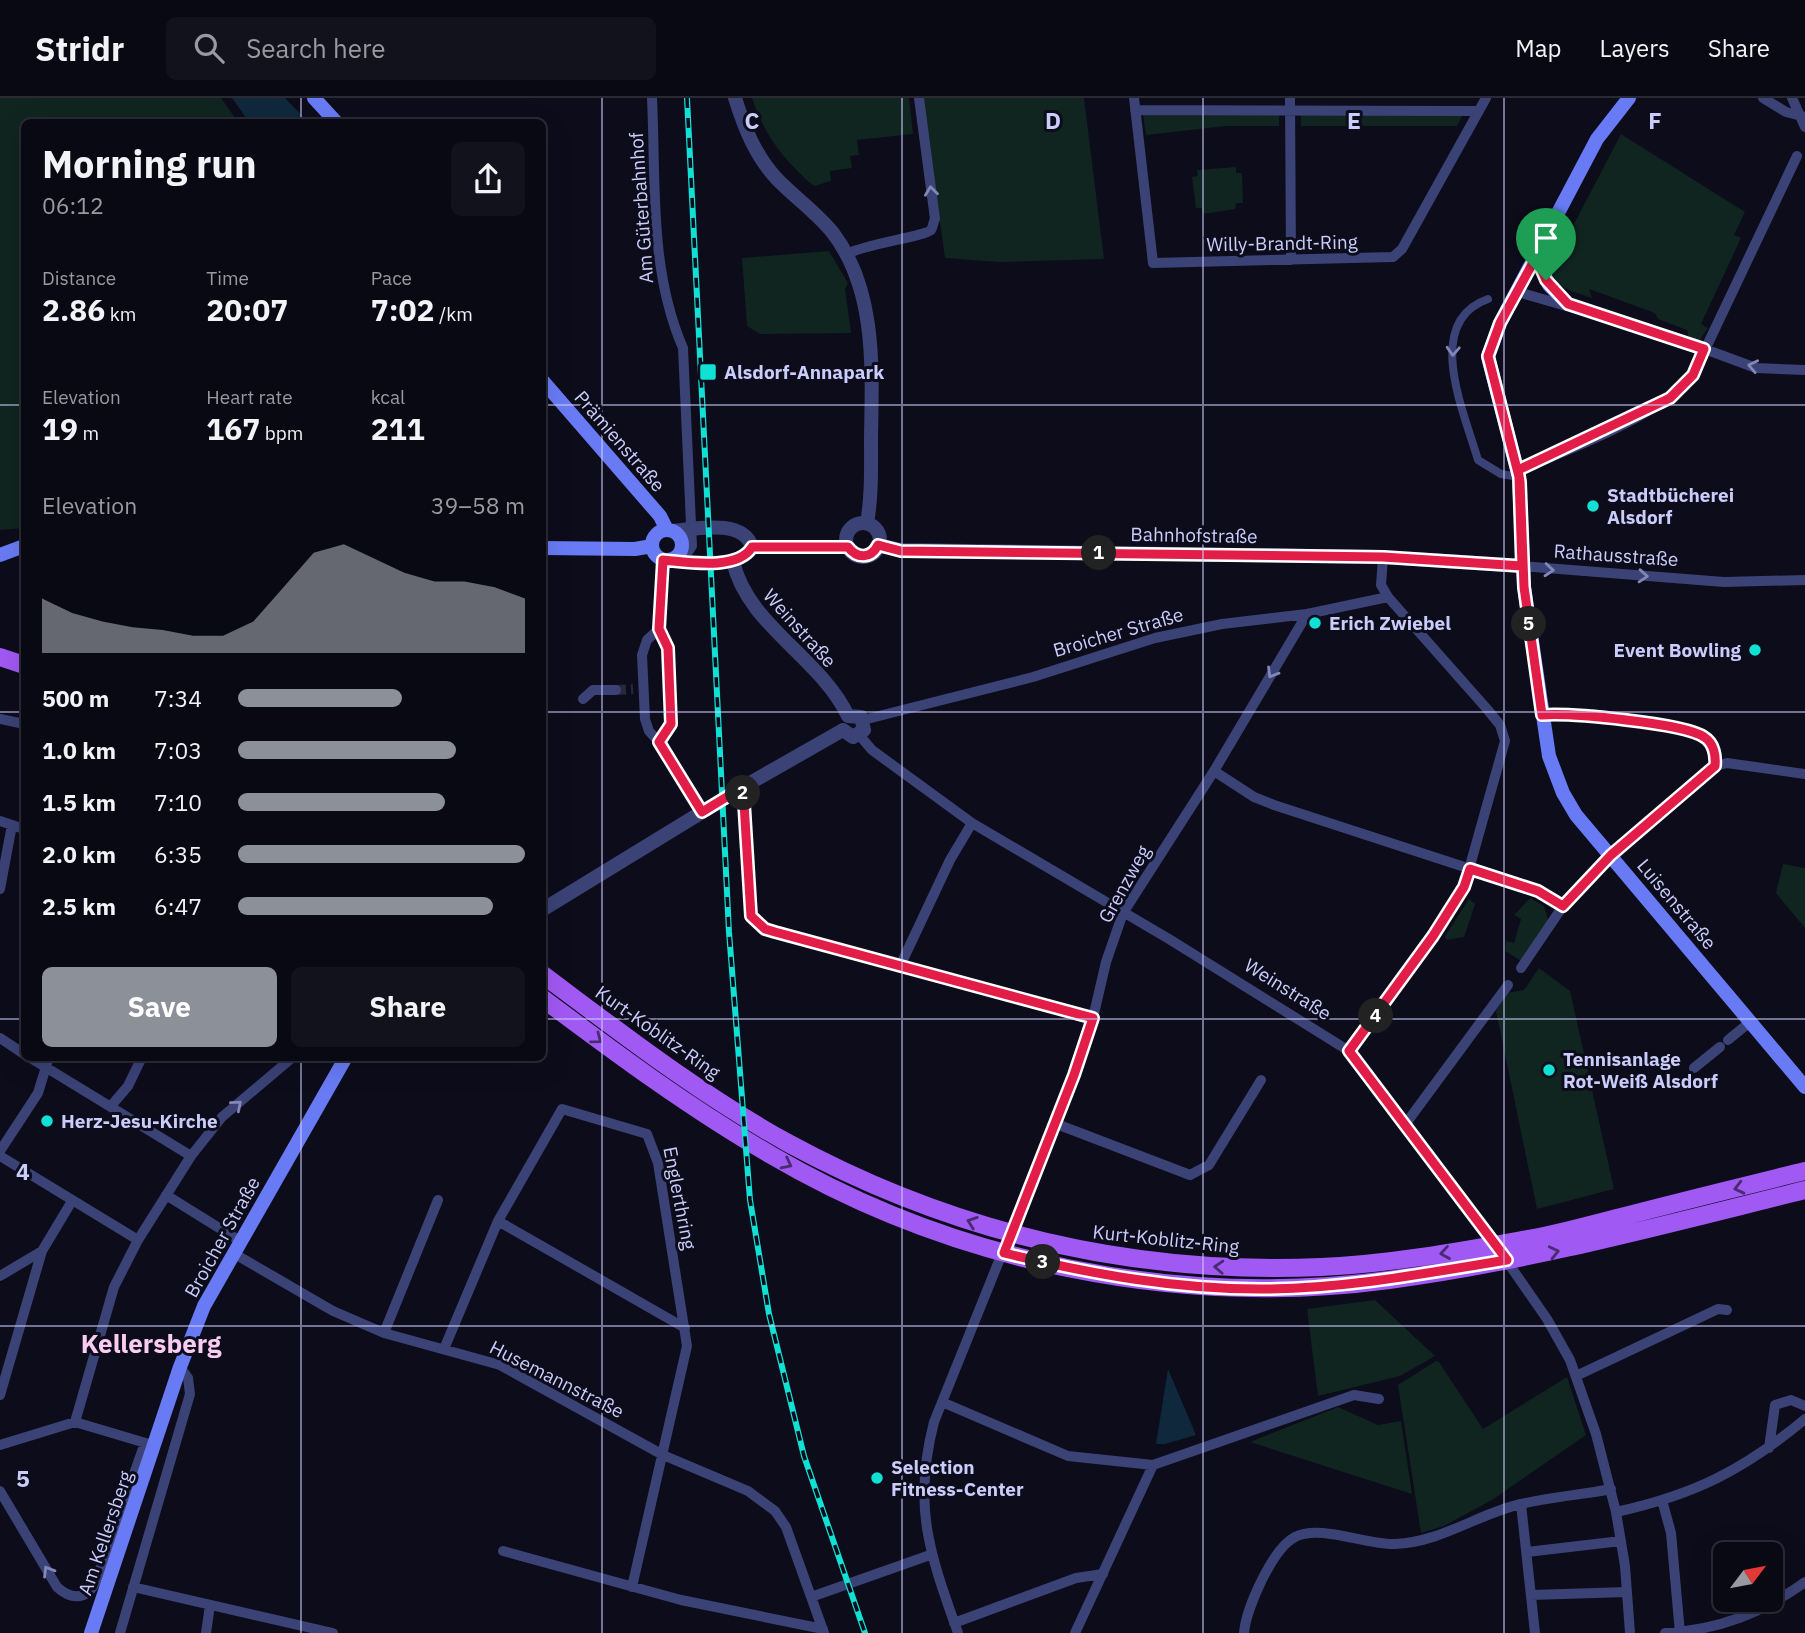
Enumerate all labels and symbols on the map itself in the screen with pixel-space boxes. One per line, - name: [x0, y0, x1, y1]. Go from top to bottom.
- text: C: [745, 105, 760, 135]
- text: D: [1045, 105, 1061, 135]
- text: E: [1347, 105, 1361, 135]
- text: F: [1648, 105, 1662, 135]
- street label: Am Güterbahnhof: [624, 132, 658, 284]
- one-way arrow: [924, 186, 939, 197]
- pin: [1516, 208, 1576, 280]
- street label: Willy-Brandt-Ring: [1206, 230, 1358, 256]
- one-way arrow: [1445, 346, 1460, 357]
- place label: Alsdorf-Annapark: [724, 360, 884, 384]
- one-way arrow: [1748, 360, 1760, 375]
- marker: Alsdorf-Annapark: [698, 362, 718, 382]
- street label: Prämienstraße: [569, 385, 671, 497]
- place label: Stadtbücherei Alsdorf: [1607, 483, 1734, 529]
- marker: Stadtbücherei Alsdorf: [1585, 498, 1601, 514]
- street label: Bahnhofstraße: [1130, 522, 1258, 548]
- pin: 1: [1082, 536, 1116, 570]
- street label: Rathausstraße: [1553, 539, 1679, 571]
- one-way arrow: [1543, 562, 1554, 577]
- one-way arrow: [1638, 568, 1649, 583]
- street label: Weinstraße: [758, 584, 842, 672]
- street label: Broicher Straße: [1050, 602, 1186, 662]
- pin: 5: [1512, 606, 1546, 642]
- place label: Erich Zwiebel: [1329, 611, 1451, 635]
- marker: Erich Zwiebel: [1307, 615, 1323, 631]
- place label: Event Bowling: [1613, 638, 1741, 662]
- marker: Event Bowling: [1747, 642, 1763, 658]
- one-way arrow: [1267, 666, 1280, 679]
- pin: 2: [726, 776, 760, 810]
- street label: Grenzweg: [1093, 841, 1155, 927]
- street label: Luisenstraße: [1632, 854, 1722, 954]
- street label: Weinstraße: [1240, 953, 1336, 1025]
- street label: Kurt-Koblitz-Ring: [591, 980, 725, 1084]
- pin: 4: [1358, 998, 1394, 1034]
- one-way arrow: [589, 1031, 602, 1043]
- place label: Tennisanlage Rot-Weiß Alsdorf: [1563, 1047, 1718, 1093]
- marker: Tennisanlage Rot-Weiß Alsdorf: [1541, 1062, 1557, 1078]
- one-way arrow: [229, 1101, 242, 1113]
- place label: Herz-Jesu-Kirche: [61, 1109, 218, 1133]
- marker: Herz-Jesu-Kirche: [39, 1113, 55, 1129]
- street label: Englerthring: [658, 1144, 702, 1252]
- text: 4: [16, 1156, 30, 1186]
- one-way arrow: [780, 1156, 792, 1170]
- street label: Broicher Straße: [179, 1172, 265, 1302]
- one-way arrow: [1733, 1180, 1745, 1194]
- one-way arrow: [966, 1216, 978, 1230]
- street label: Kurt-Koblitz-Ring: [1092, 1219, 1240, 1259]
- pin: 3: [1026, 1244, 1060, 1280]
- one-way arrow: [1439, 1245, 1451, 1260]
- one-way arrow: [1548, 1246, 1560, 1261]
- one-way arrow: [1213, 1260, 1224, 1275]
- district label: Kellersberg: [81, 1326, 222, 1360]
- street label: Husemannstraße: [486, 1335, 628, 1423]
- place label: Selection Fitness-Center: [891, 1455, 1024, 1501]
- text: 5: [16, 1463, 30, 1493]
- street label: Am Kellersberg: [72, 1468, 138, 1598]
- marker: Selection Fitness-Center: [869, 1470, 885, 1486]
- north arrow: [1713, 1542, 1783, 1612]
- one-way arrow: [43, 1565, 56, 1578]

